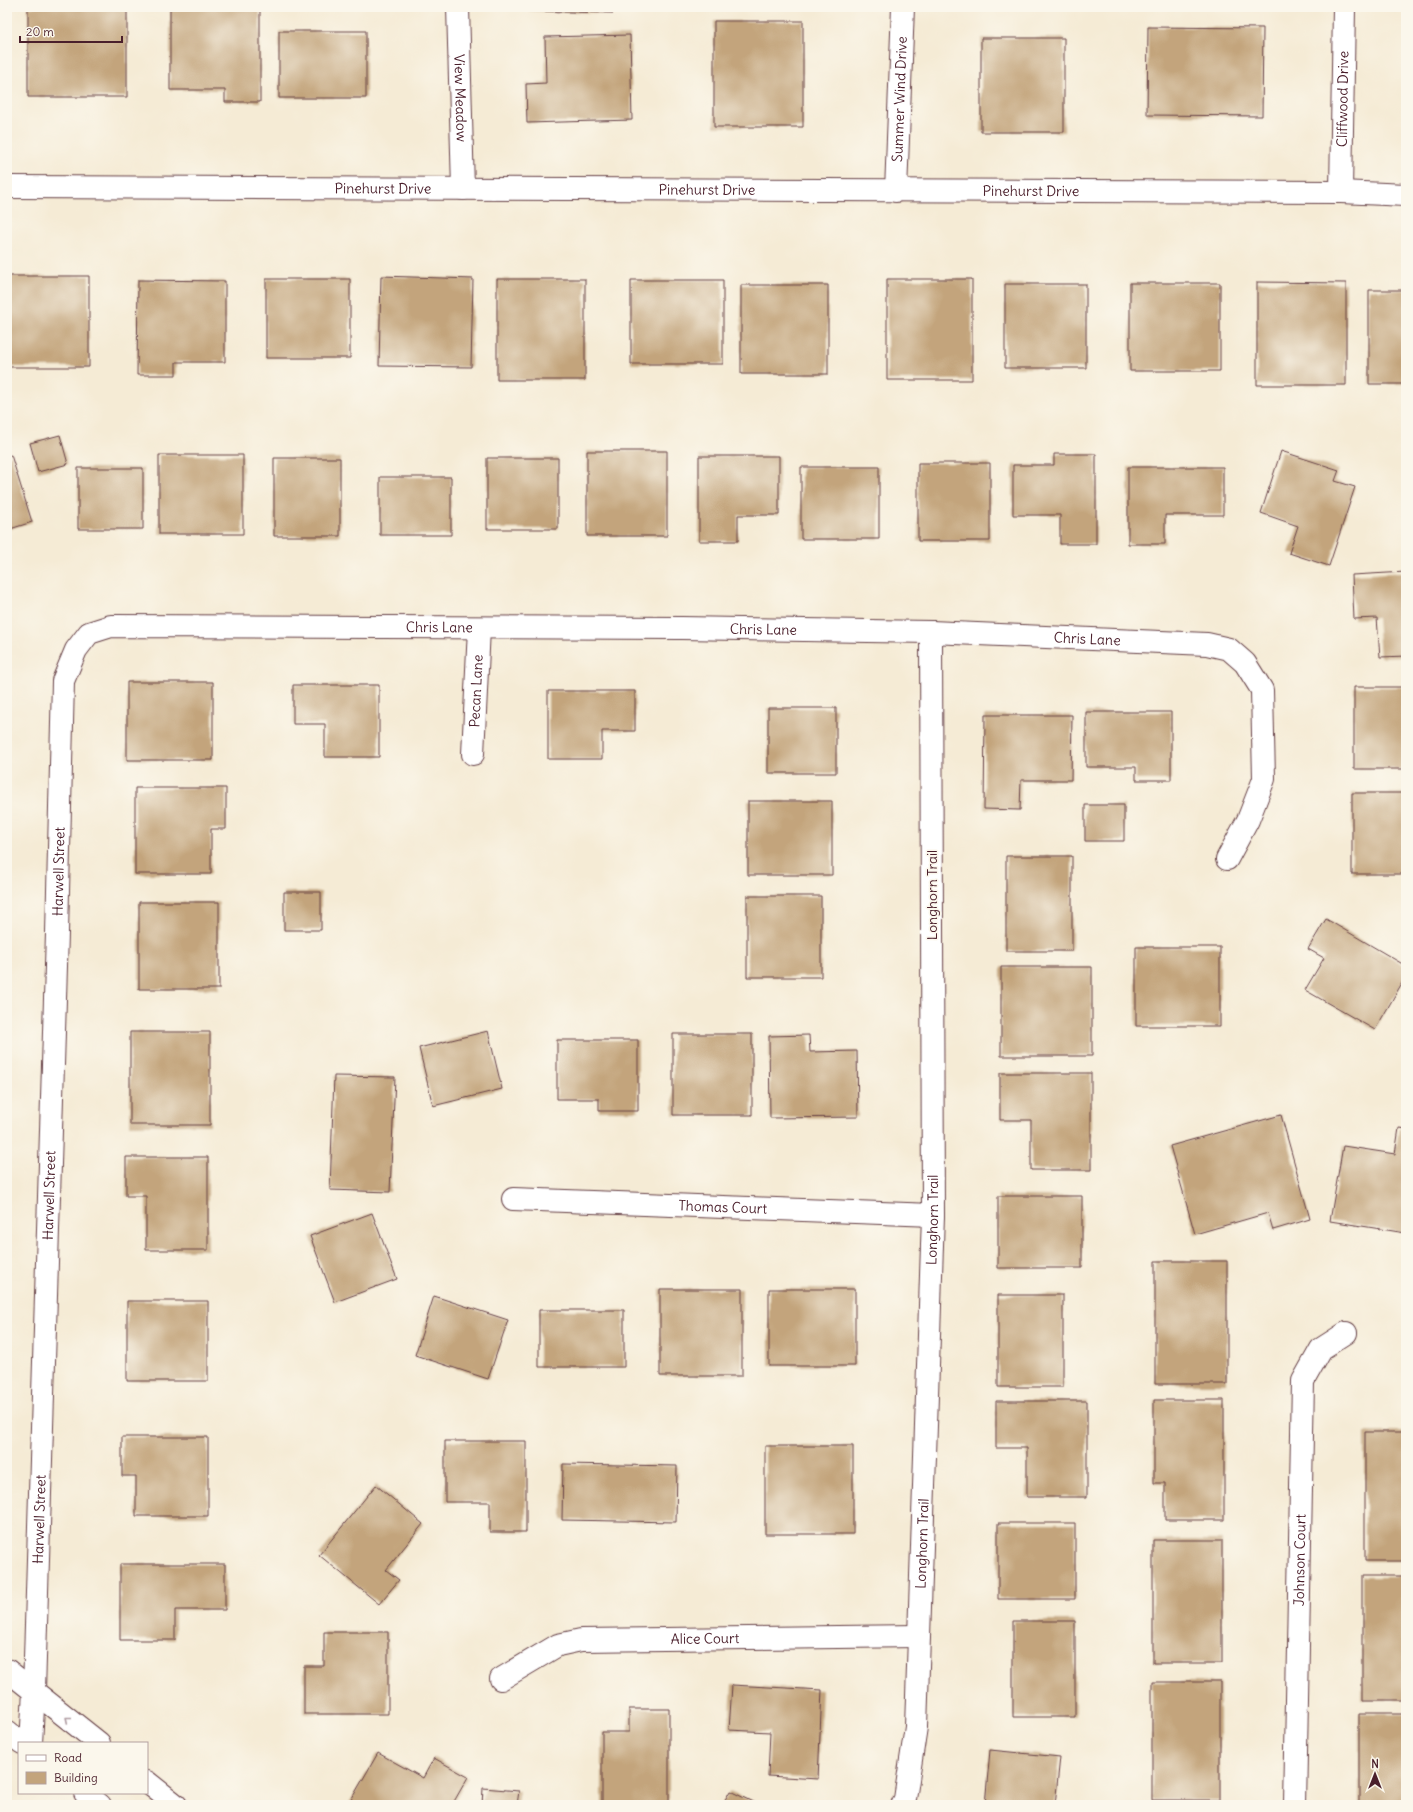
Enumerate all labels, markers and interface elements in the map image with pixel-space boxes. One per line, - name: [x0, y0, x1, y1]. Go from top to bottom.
- scale bar: [20, 18, 122, 44]
- text: 20 m: [26, 24, 54, 39]
- street label: Summer Wind Drive: [888, 36, 911, 162]
- street label: Cliffwood Drive: [1333, 51, 1352, 147]
- street label: View Meadow: [450, 54, 471, 142]
- street label: Pinehurst Drive: [335, 179, 431, 198]
- street label: Pinehurst Drive: [659, 180, 755, 199]
- street label: Pinehurst Drive: [983, 182, 1079, 200]
- street label: Chris Lane: [406, 618, 473, 636]
- street label: Chris Lane: [730, 620, 797, 639]
- street label: Chris Lane: [1053, 628, 1121, 649]
- street label: Pecan Lane: [465, 654, 487, 728]
- street label: Harwell Street: [48, 826, 69, 916]
- street label: Longhorn Trail: [923, 850, 941, 940]
- street label: Harwell Street: [39, 1150, 59, 1240]
- street label: Longhorn Trail: [922, 1174, 942, 1265]
- street label: Thomas Court: [678, 1196, 768, 1218]
- street label: Harwell Street: [29, 1474, 50, 1564]
- street label: Longhorn Trail: [912, 1498, 933, 1589]
- street label: Johnson Court: [1290, 1513, 1309, 1606]
- street label: Alice Court: [671, 1629, 740, 1648]
- one-way arrow: [66, 1716, 73, 1723]
- legend: [18, 1742, 148, 1794]
- text: Road: [54, 1750, 82, 1765]
- north arrow: [1355, 1754, 1395, 1794]
- text: N: [1371, 1757, 1379, 1771]
- text: Building: [54, 1770, 98, 1785]

